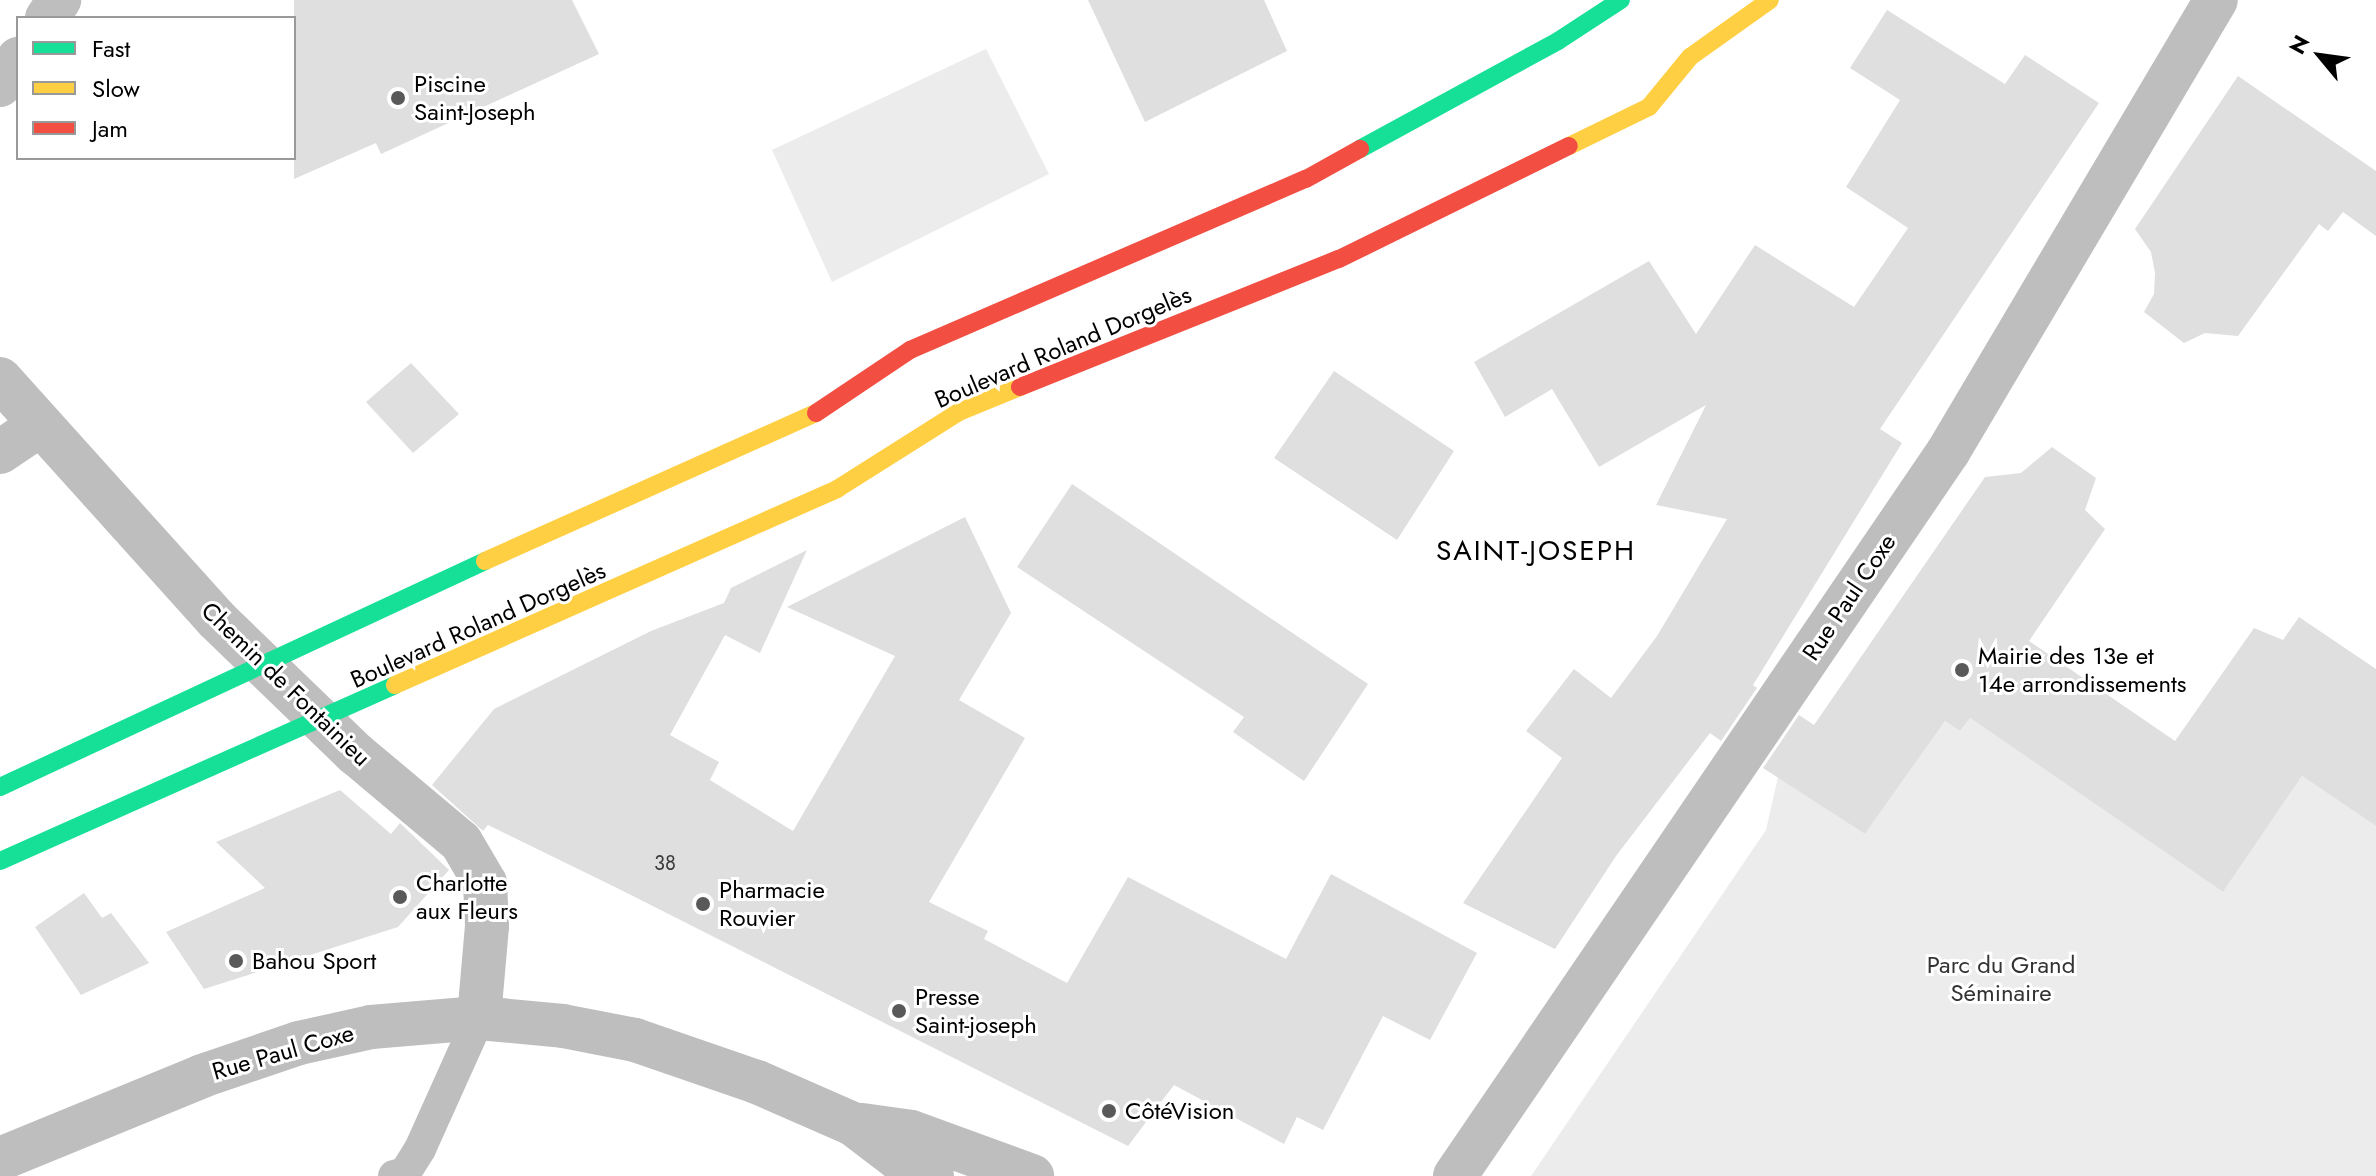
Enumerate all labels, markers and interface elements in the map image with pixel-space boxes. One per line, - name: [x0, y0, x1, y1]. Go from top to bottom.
- legend: [16, 16, 296, 160]
- north arrow: [2280, 16, 2360, 96]
- text: N: [2281, 29, 2317, 60]
- text: Fast: [92, 31, 130, 66]
- place label: Piscine Saint-Joseph: [414, 70, 536, 126]
- text: Slow: [92, 71, 140, 106]
- marker: Piscine Saint-Joseph: [389, 89, 407, 107]
- text: Jam: [92, 111, 128, 146]
- street label: Boulevard Roland Dorgelès: [930, 280, 1196, 414]
- street label: Rue Paul Coxe: [1796, 528, 1902, 666]
- district label: SAINT-JOSEPH: [1436, 534, 1636, 568]
- street label: Boulevard Roland Dorgelès: [346, 556, 610, 694]
- street label: Chemin de Fontainieu: [196, 596, 376, 772]
- place label: Mairie des 13e et 14e arrondissements: [1978, 642, 2186, 698]
- marker: Mairie des 13e et 14e arrondissements: [1953, 661, 1971, 679]
- house number: 38: [654, 851, 676, 875]
- place label: Charlotte aux Fleurs: [416, 869, 518, 925]
- place label: Pharmacie Rouvier: [719, 876, 825, 932]
- marker: Charlotte aux Fleurs: [391, 888, 409, 906]
- marker: Pharmacie Rouvier: [694, 895, 712, 913]
- place label: Bahou Sport: [252, 947, 376, 975]
- park label: Parc du Grand Séminaire: [1927, 951, 2075, 1007]
- marker: Bahou Sport: [227, 952, 245, 970]
- place label: Presse Saint-joseph: [915, 983, 1037, 1039]
- marker: Presse Saint-joseph: [890, 1002, 908, 1020]
- street label: Rue Paul Coxe: [209, 1018, 357, 1086]
- place label: CôtéVision: [1125, 1097, 1234, 1125]
- marker: CôtéVision: [1100, 1102, 1118, 1120]

